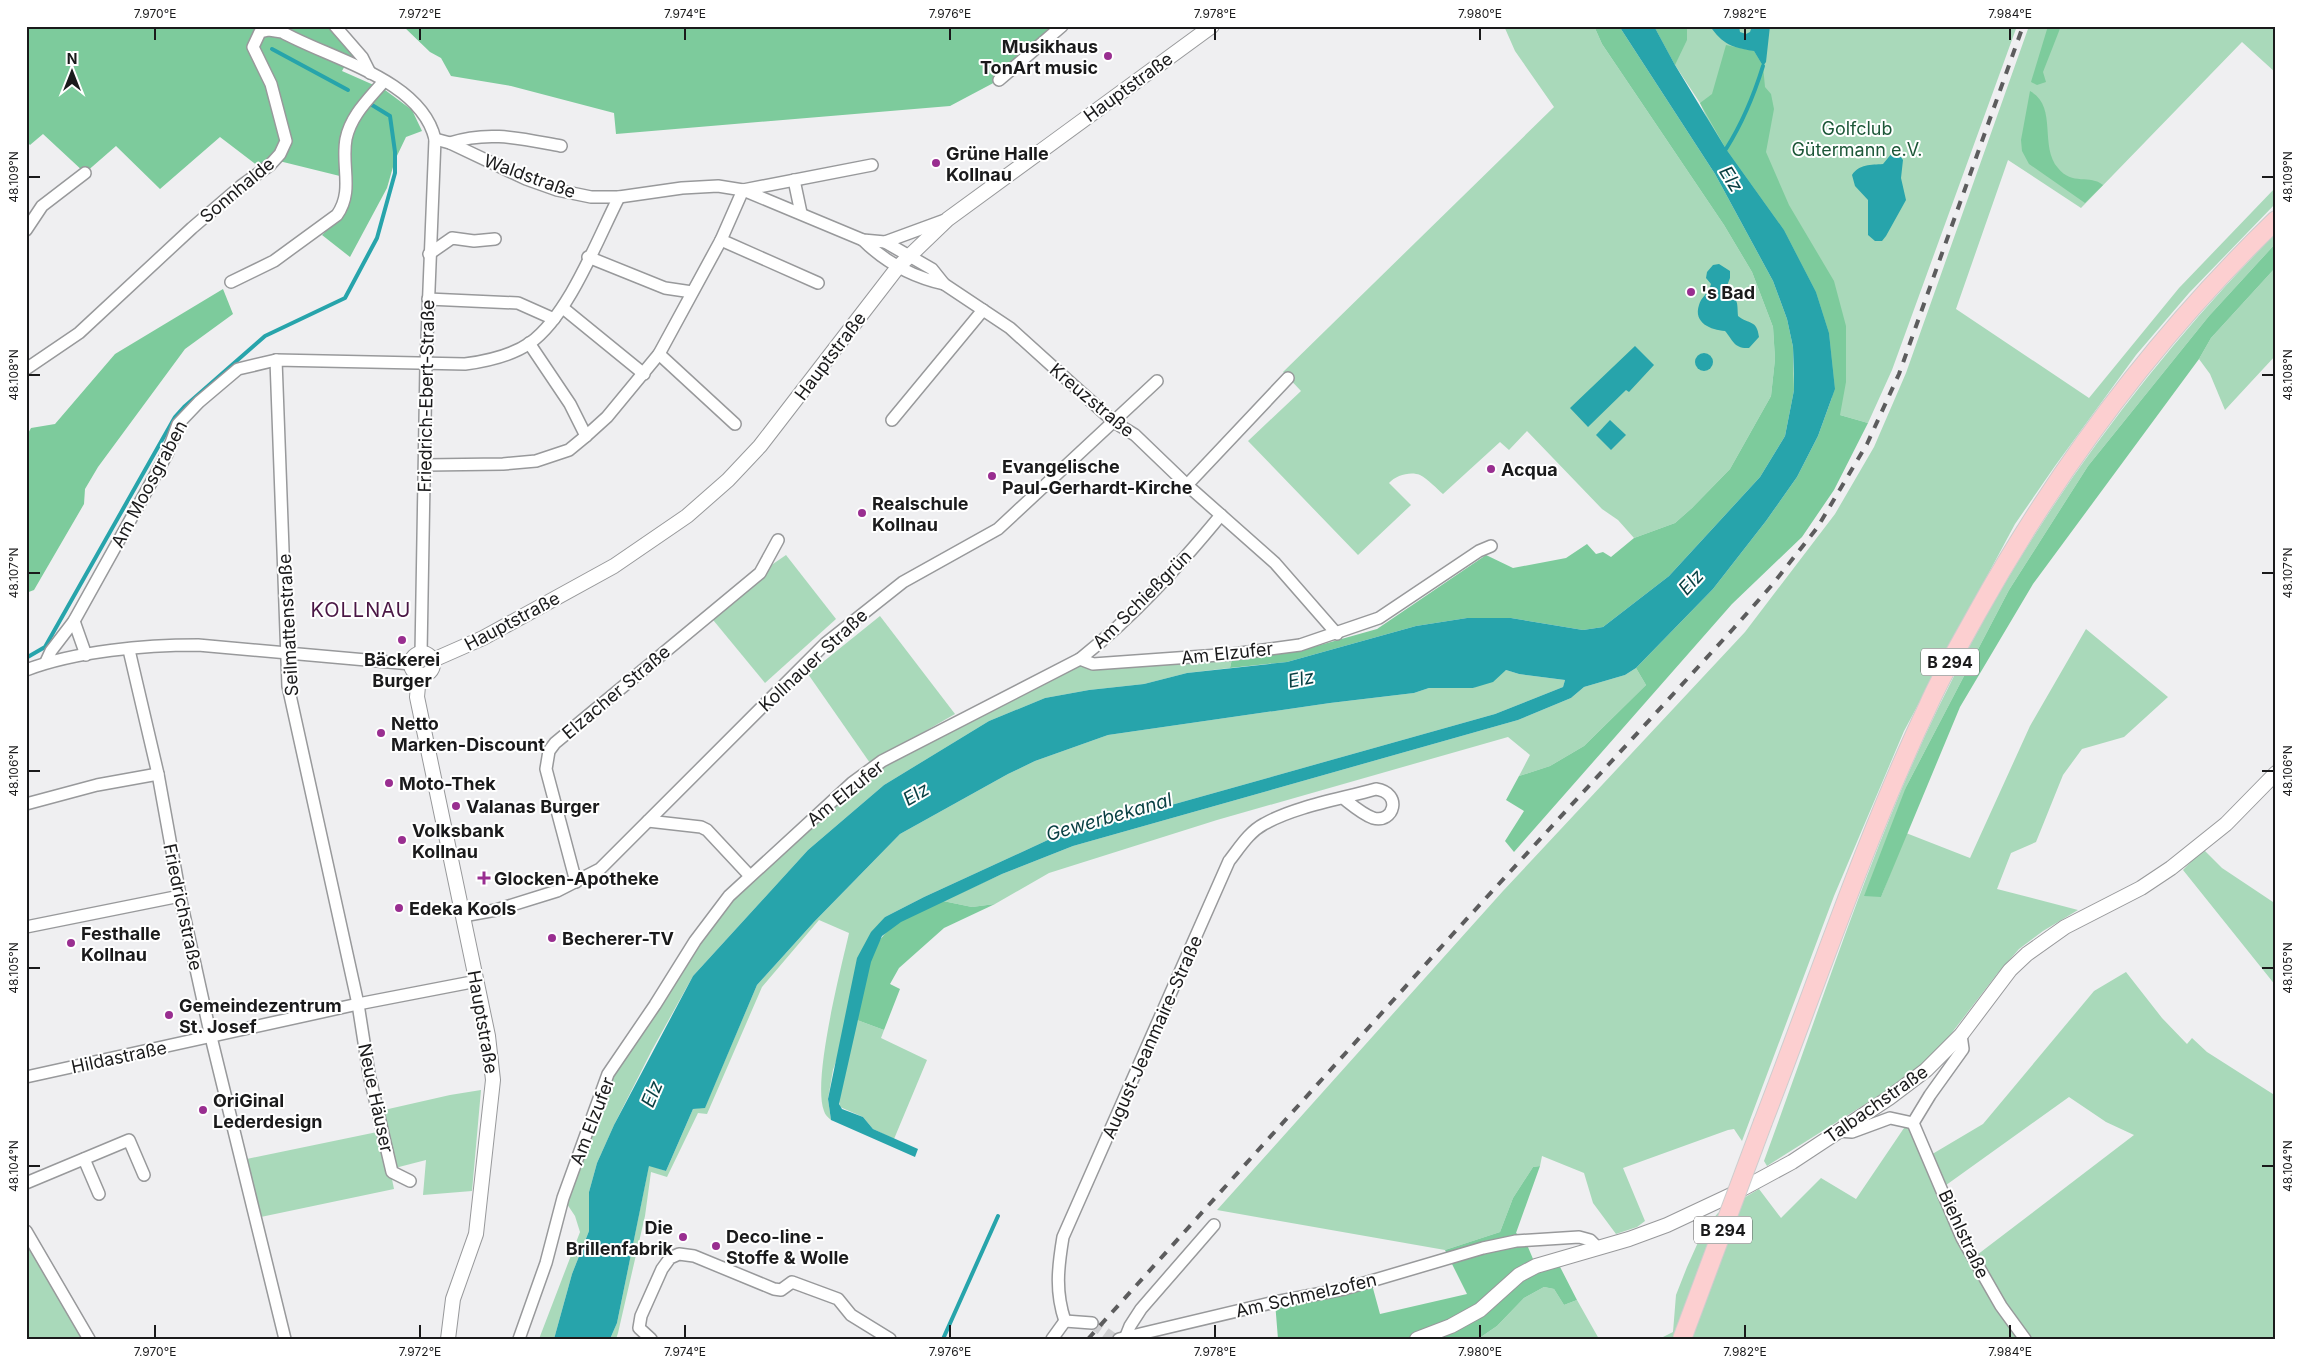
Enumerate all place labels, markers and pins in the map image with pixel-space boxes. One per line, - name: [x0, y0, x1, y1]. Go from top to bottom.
- place label: Musikhaus TonArt music: [980, 36, 1098, 78]
- marker: Musikhaus TonArt music: [1102, 50, 1114, 62]
- place label: Grüne Halle Kollnau: [946, 143, 1049, 185]
- marker: Grüne Halle Kollnau: [930, 157, 942, 169]
- place label: 's Bad: [1701, 282, 1755, 303]
- marker: 's Bad: [1685, 286, 1697, 298]
- place label: Evangelische Paul-Gerhardt-Kirche: [1002, 456, 1193, 498]
- place label: Acqua: [1501, 459, 1558, 480]
- marker: Acqua: [1485, 463, 1497, 475]
- marker: Evangelische Paul-Gerhardt-Kirche: [986, 470, 998, 482]
- place label: Realschule Kollnau: [872, 493, 969, 535]
- marker: Realschule Kollnau: [856, 507, 868, 519]
- marker: Bäckerei Burger: [396, 634, 408, 646]
- place label: Bäckerei Burger: [364, 649, 440, 691]
- place label: Netto Marken-Discount: [391, 713, 545, 755]
- marker: Netto Marken-Discount: [375, 727, 387, 739]
- place label: Moto-Thek: [399, 773, 496, 794]
- marker: Moto-Thek: [383, 777, 395, 789]
- place label: Valanas Burger: [466, 796, 600, 817]
- marker: Valanas Burger: [450, 800, 462, 812]
- place label: Volksbank Kollnau: [412, 820, 505, 862]
- marker: Volksbank Kollnau: [396, 834, 408, 846]
- place label: Glocken-Apotheke: [494, 868, 659, 889]
- marker: Glocken-Apotheke: [478, 872, 490, 884]
- place label: Edeka Kools: [409, 898, 516, 919]
- marker: Edeka Kools: [393, 902, 405, 914]
- place label: Festhalle Kollnau: [81, 923, 161, 965]
- place label: Becherer-TV: [562, 928, 674, 949]
- marker: Becherer-TV: [546, 932, 558, 944]
- marker: Festhalle Kollnau: [65, 937, 77, 949]
- place label: Gemeindezentrum St. Josef: [179, 995, 342, 1037]
- marker: Gemeindezentrum St. Josef: [163, 1009, 175, 1021]
- place label: OriGinal Lederdesign: [213, 1090, 322, 1132]
- marker: OriGinal Lederdesign: [197, 1104, 209, 1116]
- place label: Die Brillenfabrik: [566, 1217, 674, 1259]
- place label: Deco-line - Stoffe & Wolle: [726, 1226, 849, 1268]
- marker: Die Brillenfabrik: [677, 1231, 689, 1243]
- marker: Deco-line - Stoffe & Wolle: [710, 1240, 722, 1252]

